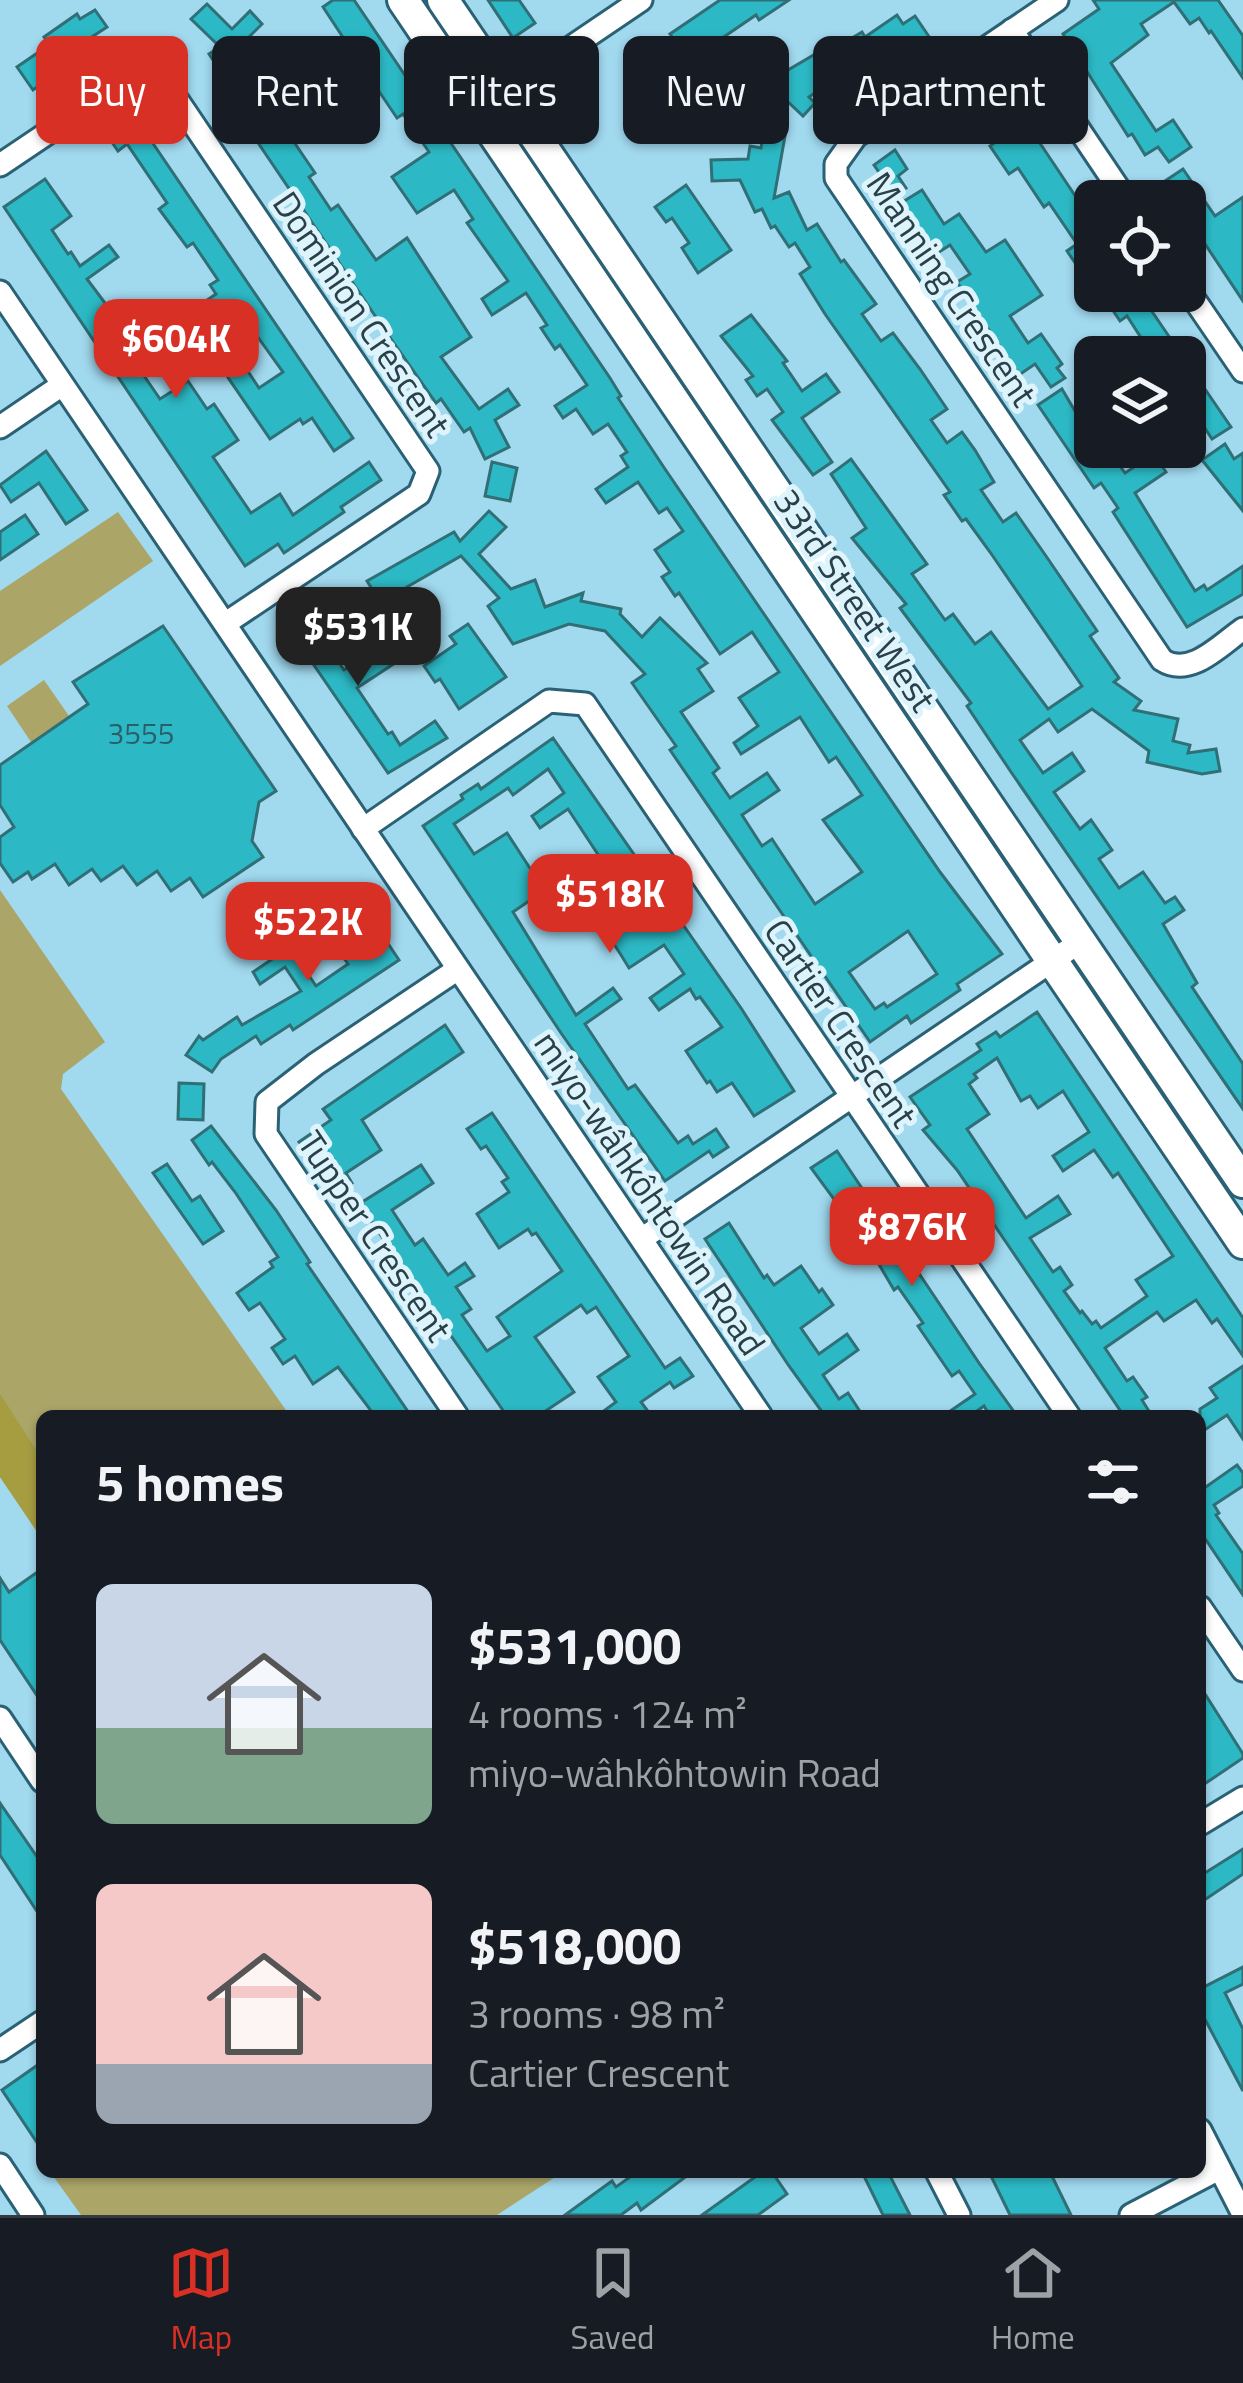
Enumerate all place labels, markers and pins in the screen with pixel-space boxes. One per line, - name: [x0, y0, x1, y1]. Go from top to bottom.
- pin: $604K: [92, 299, 260, 401]
- pin: $531K: [274, 587, 442, 689]
- pin: $518K: [526, 854, 694, 956]
- pin: $522K: [224, 882, 392, 984]
- pin: $876K: [828, 1187, 996, 1289]

